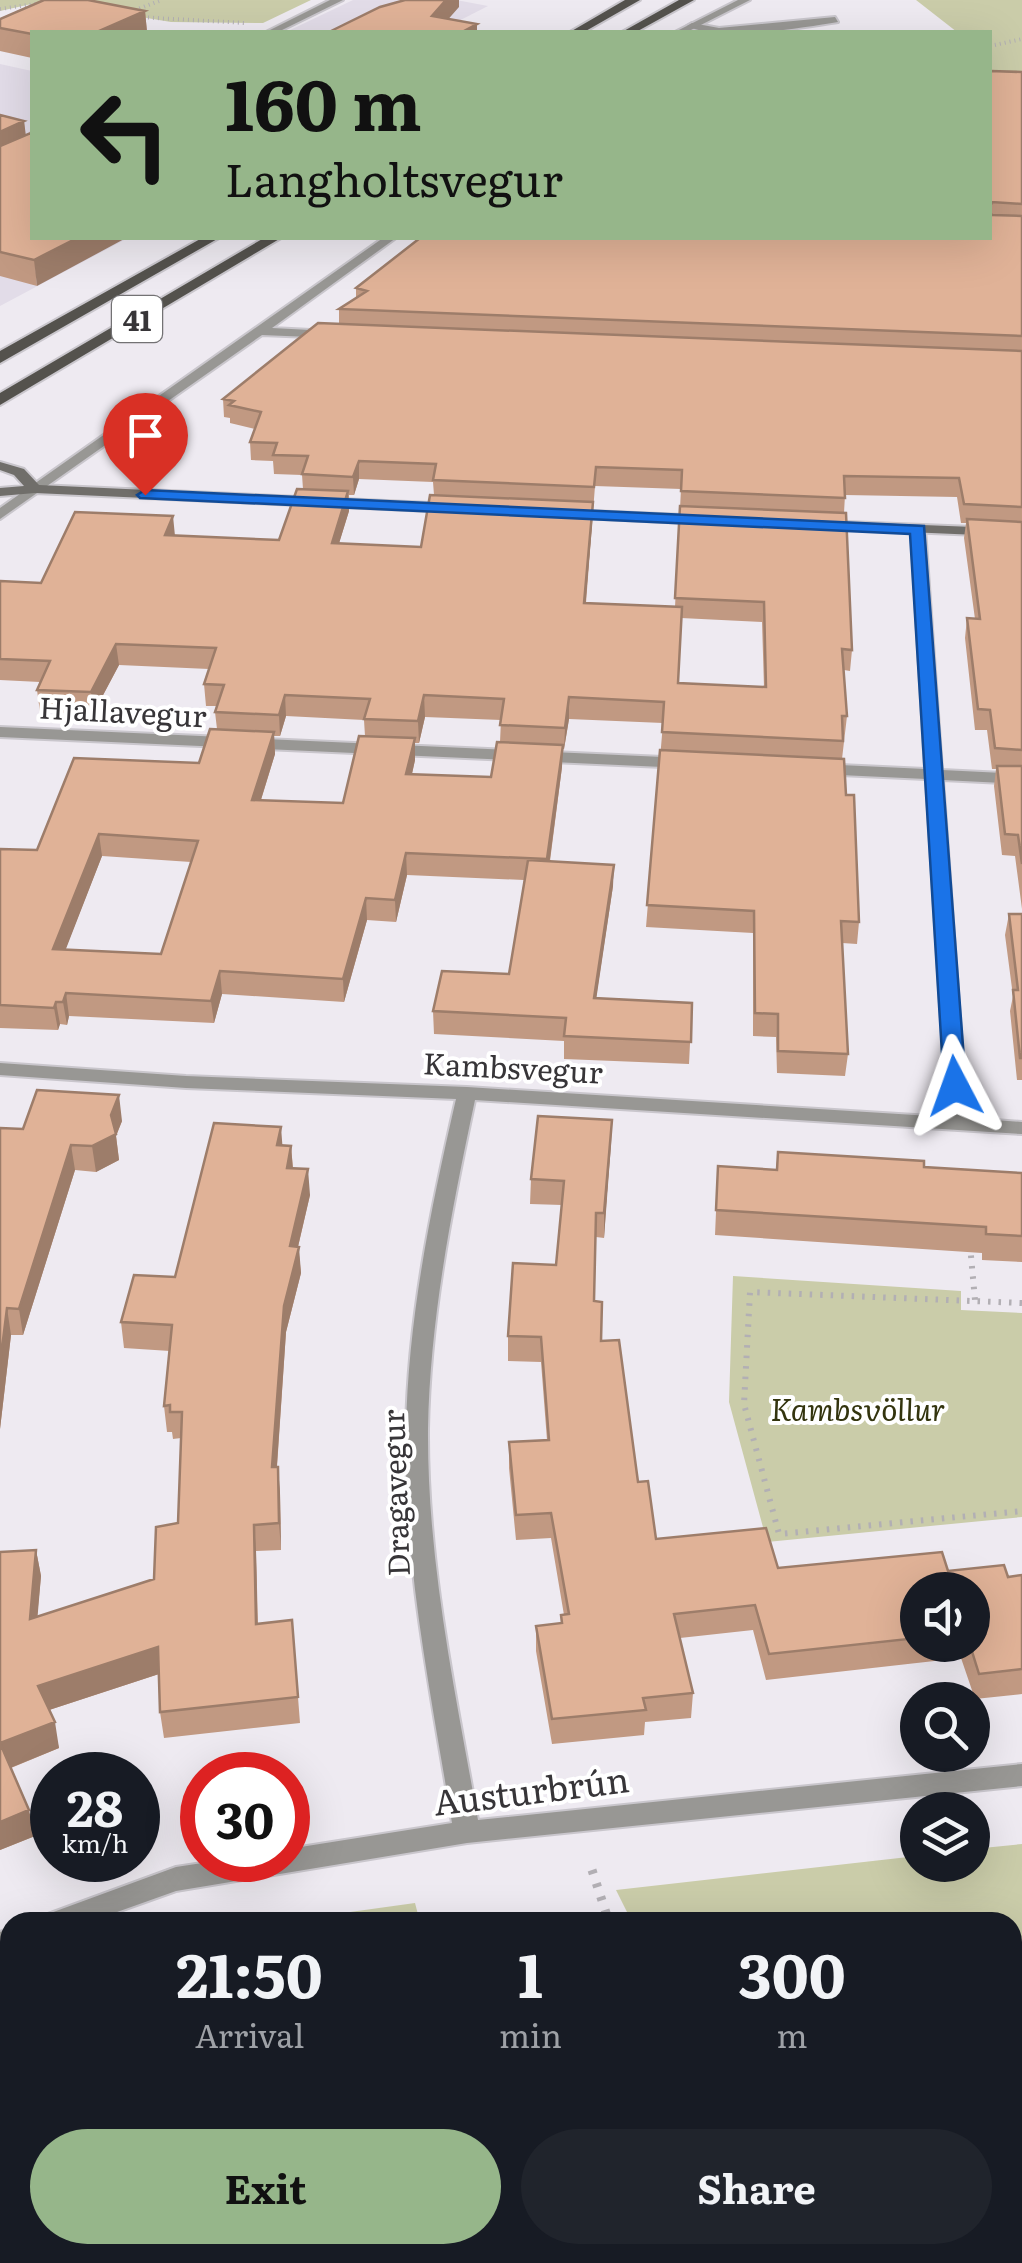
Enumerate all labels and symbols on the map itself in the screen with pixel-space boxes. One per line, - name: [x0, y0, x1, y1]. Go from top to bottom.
- road number: 41: [112, 296, 162, 342]
- pin: [103, 393, 188, 496]
- street label: Hjallavegur: [38, 684, 208, 736]
- position arrow: [903, 1034, 1007, 1138]
- street label: Kambsvegur: [422, 1039, 604, 1093]
- park label: Kambsvöllur: [771, 1386, 945, 1430]
- street label: Dragavegur: [369, 1409, 419, 1577]
- street label: Austurbrún: [430, 1751, 632, 1827]
- speed limit sign: 30: [180, 1752, 310, 1882]

